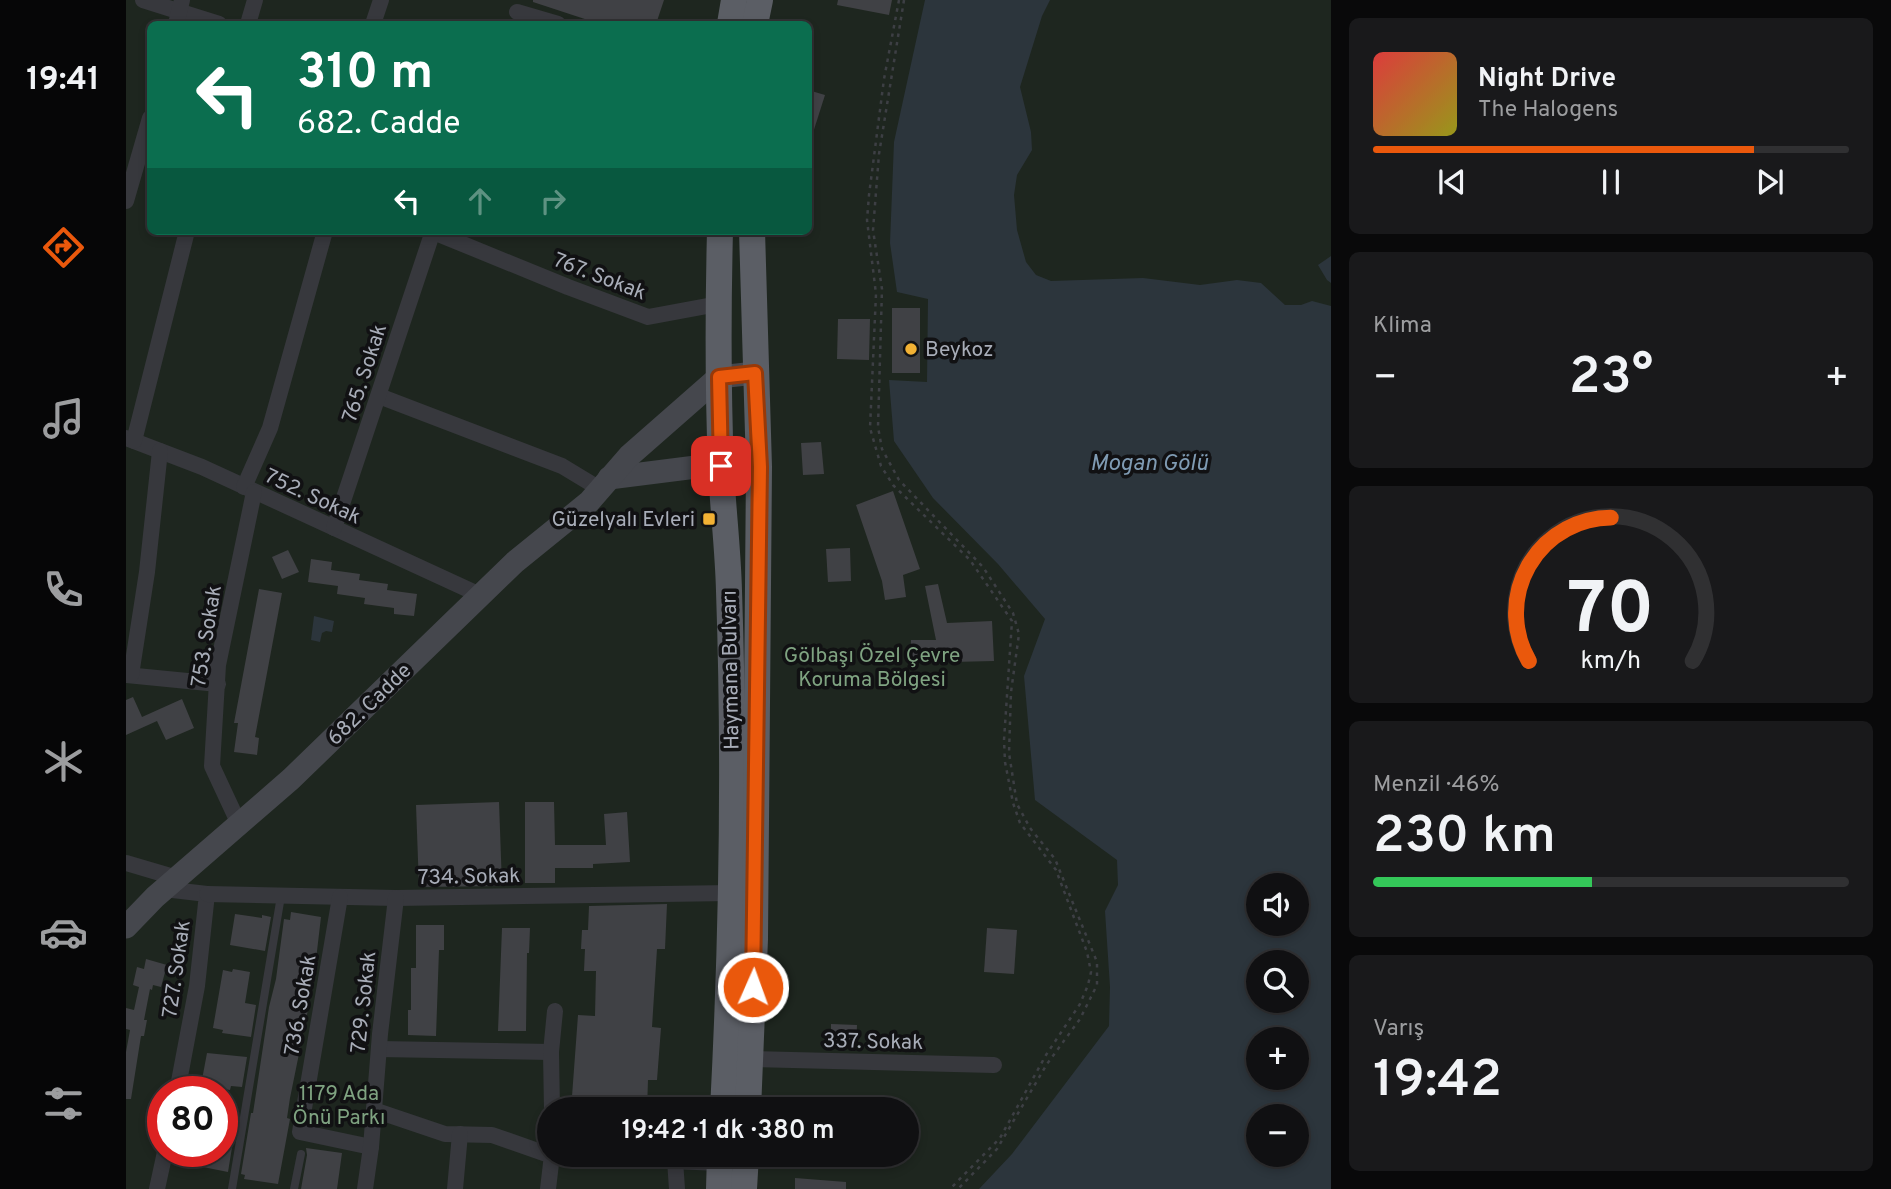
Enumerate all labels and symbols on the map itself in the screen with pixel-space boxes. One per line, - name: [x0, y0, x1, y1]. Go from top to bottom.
- street label: 767. Sokak: [549, 247, 650, 307]
- street label: 765. Sokak: [337, 321, 394, 426]
- place label: Beykoz: [925, 337, 994, 364]
- marker: Beykoz: [903, 341, 919, 357]
- pin: [691, 436, 751, 496]
- water label: Mogan Gölü: [1090, 450, 1208, 479]
- street label: 752. Sokak: [260, 463, 365, 531]
- place label: Güzelyalı Evleri: [551, 507, 695, 534]
- marker: Güzelyalı Evleri: [701, 511, 717, 527]
- street label: 753. Sokak: [186, 583, 229, 689]
- street label: Haymana Bulvarı: [717, 590, 746, 750]
- park label: Gölbaşı Özel Çevre Koruma Bölgesi: [784, 643, 960, 694]
- street label: 682. Cadde: [322, 658, 418, 752]
- street label: 734. Sokak: [417, 863, 521, 892]
- street label: 727. Sokak: [157, 919, 198, 1020]
- street label: 729. Sokak: [346, 950, 383, 1055]
- position arrow: [716, 950, 790, 1024]
- street label: 736. Sokak: [279, 953, 324, 1058]
- street label: 337. Sokak: [823, 1028, 923, 1057]
- speed limit sign: 80: [147, 1076, 238, 1167]
- park label: 1179 Ada Önü Parkı: [293, 1081, 385, 1132]

